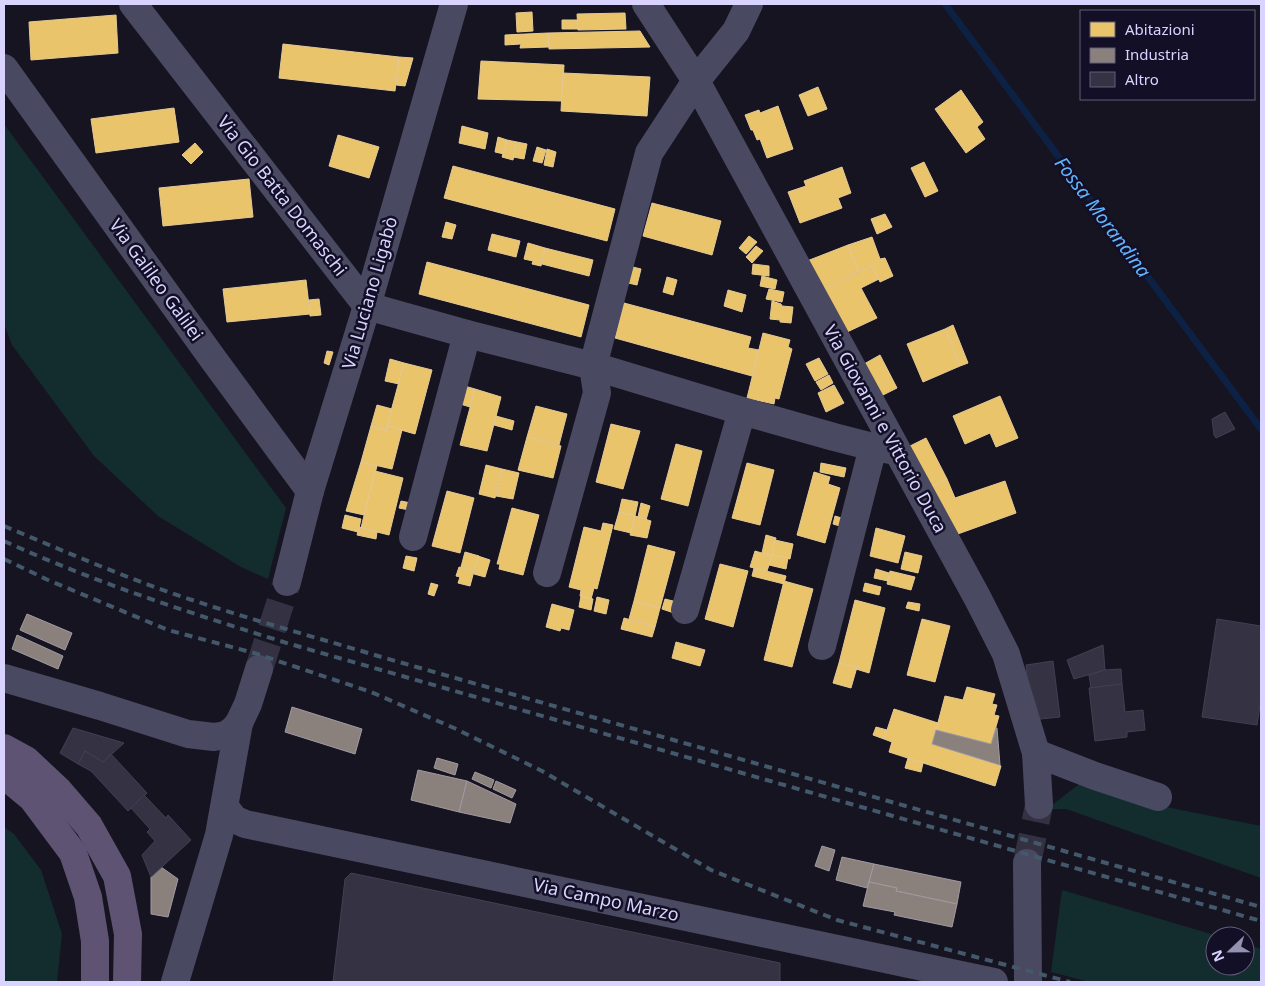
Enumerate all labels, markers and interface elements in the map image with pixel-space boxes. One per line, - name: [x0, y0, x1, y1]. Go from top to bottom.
- legend: [1080, 10, 1255, 100]
- text: Abitazioni: [1125, 19, 1195, 39]
- text: Industria: [1125, 44, 1189, 64]
- text: Altro: [1125, 69, 1159, 89]
- street label: Via Gio Batta Domaschi: [213, 110, 353, 280]
- water label: Fossa Morandina: [1049, 151, 1157, 283]
- street label: Via Luciano Ligabò: [336, 213, 402, 372]
- street label: Via Galileo Galilei: [104, 214, 209, 345]
- street label: Via Giovanni e Vittorio Duca: [819, 320, 953, 537]
- street label: Via Campo Marzo: [531, 872, 681, 926]
- north arrow: [1205, 926, 1255, 976]
- text: N: [1207, 947, 1228, 965]

